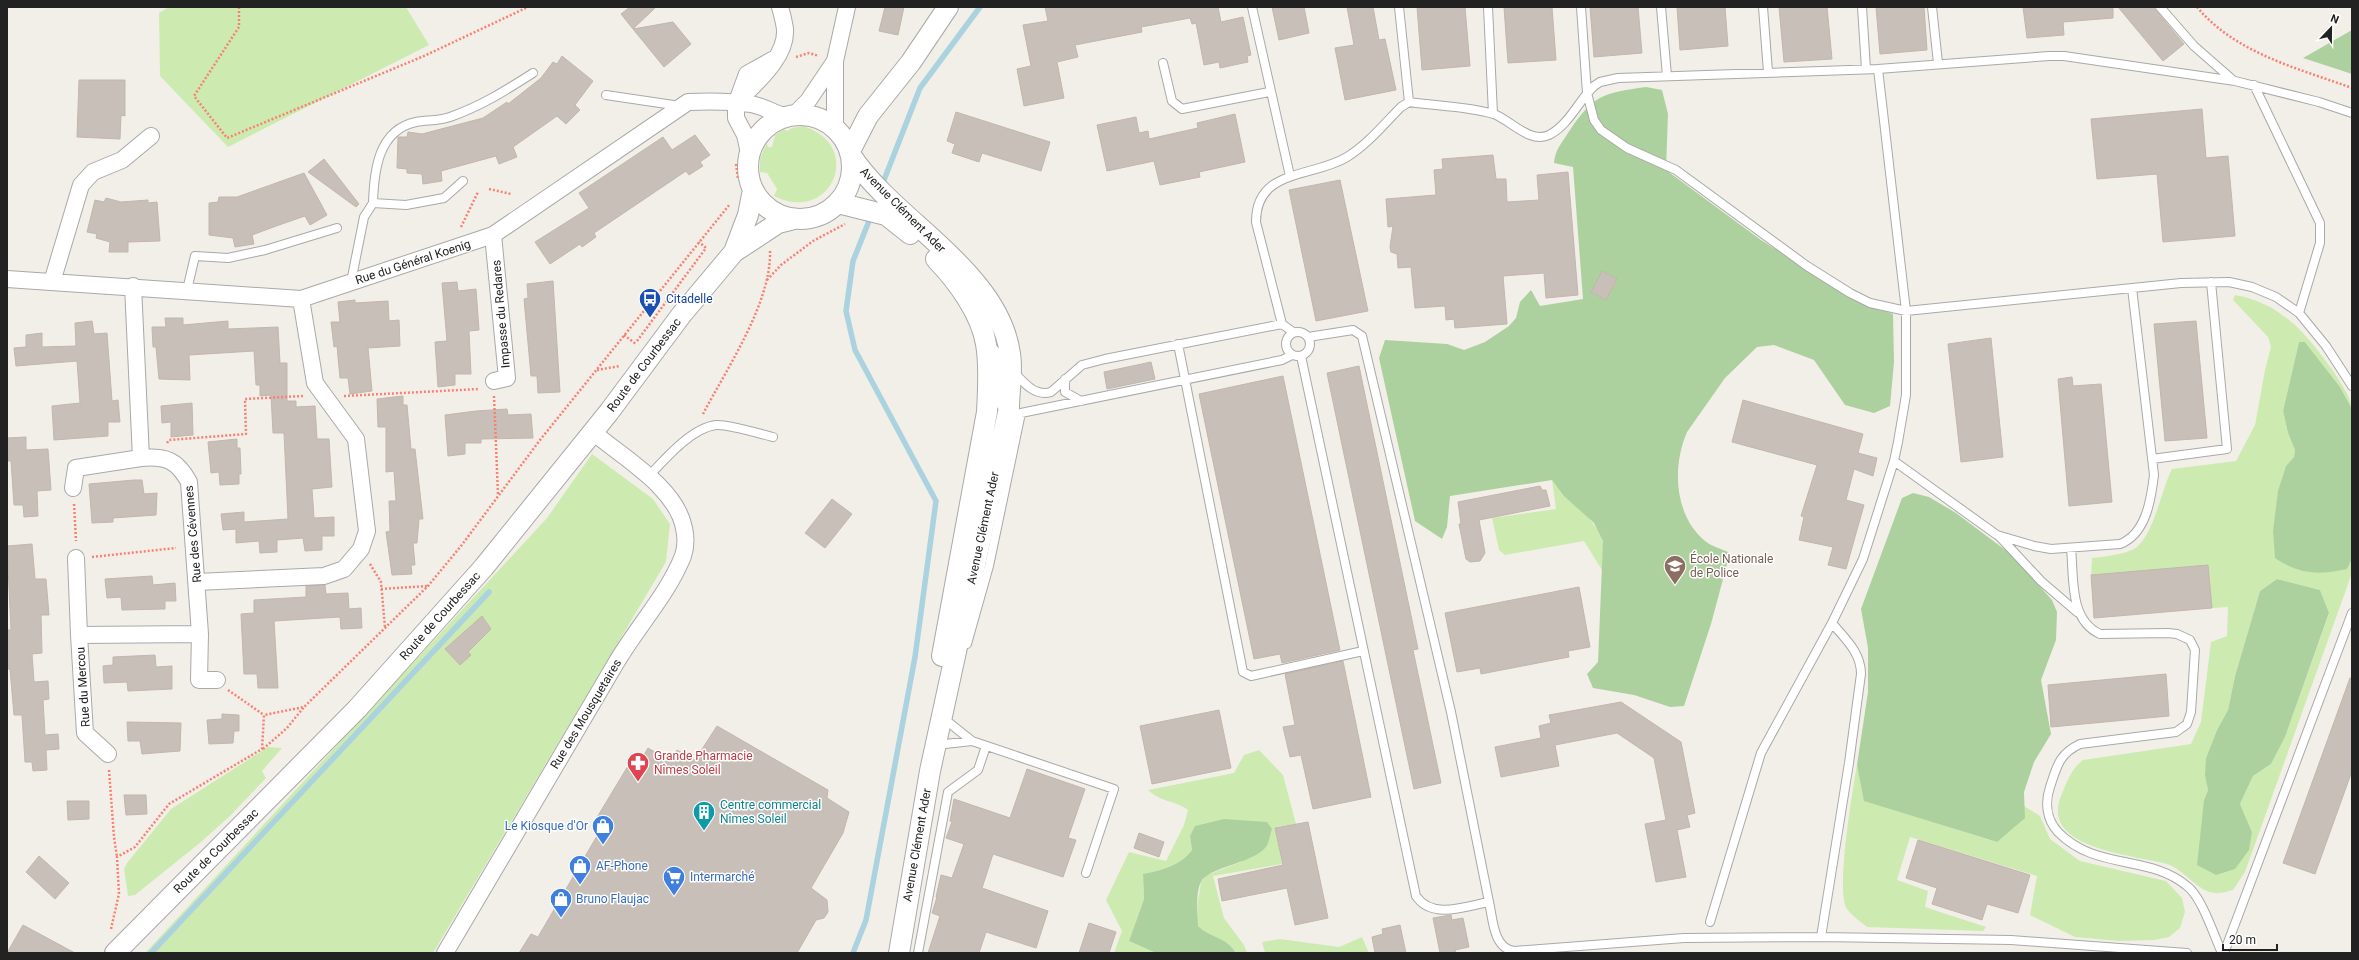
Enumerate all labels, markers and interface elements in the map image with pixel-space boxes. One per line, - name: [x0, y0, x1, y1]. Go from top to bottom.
- north arrow: [2311, 8, 2351, 48]
- text: N: [2329, 12, 2341, 27]
- street label: Avenue Clément Ader: [857, 164, 949, 256]
- street label: Rue du Général Koenig: [354, 237, 472, 287]
- street label: Impasse du Redares: [489, 259, 513, 369]
- bus stop icon: Citadelle: [637, 286, 663, 319]
- place label: Citadelle: [666, 292, 713, 306]
- street label: Route de Courbessac: [604, 315, 684, 415]
- street label: Avenue Clément Ader: [964, 470, 1002, 586]
- street label: Rue des Cévennes: [182, 485, 204, 583]
- place label: École Nationale de Police: [1690, 551, 1773, 580]
- school or university icon: École Nationale de Police: [1662, 553, 1688, 586]
- street label: Route de Courbessac: [397, 569, 483, 663]
- street label: Rue du Mercou: [73, 646, 93, 728]
- street label: Rue des Mousquetaires: [548, 657, 624, 771]
- place label: Grande Pharmacie Nîmes Soleil: [654, 749, 753, 777]
- pharmacy icon: Grande Pharmacie Nîmes Soleil: [625, 750, 651, 783]
- street label: Avenue Clément Ader: [900, 787, 934, 903]
- place label: Centre commercial Nîmes Soleil: [720, 798, 821, 826]
- building icon: Centre commercial Nîmes Soleil: [691, 799, 717, 832]
- street label: Route de Courbessac: [171, 806, 261, 896]
- shop icon: Le Kiosque d'Or: [590, 813, 616, 846]
- place label: Le Kiosque d'Or: [505, 819, 588, 833]
- shop icon: AF-Phone: [567, 853, 593, 886]
- place label: AF-Phone: [596, 859, 648, 873]
- supermarket icon: Intermarché: [661, 864, 687, 897]
- place label: Intermarché: [690, 870, 755, 884]
- shop icon: Bruno Flaujac: [548, 886, 574, 919]
- place label: Bruno Flaujac: [576, 892, 649, 906]
- scale bar: [2223, 926, 2277, 952]
- text: 20 m: [2229, 933, 2256, 947]

